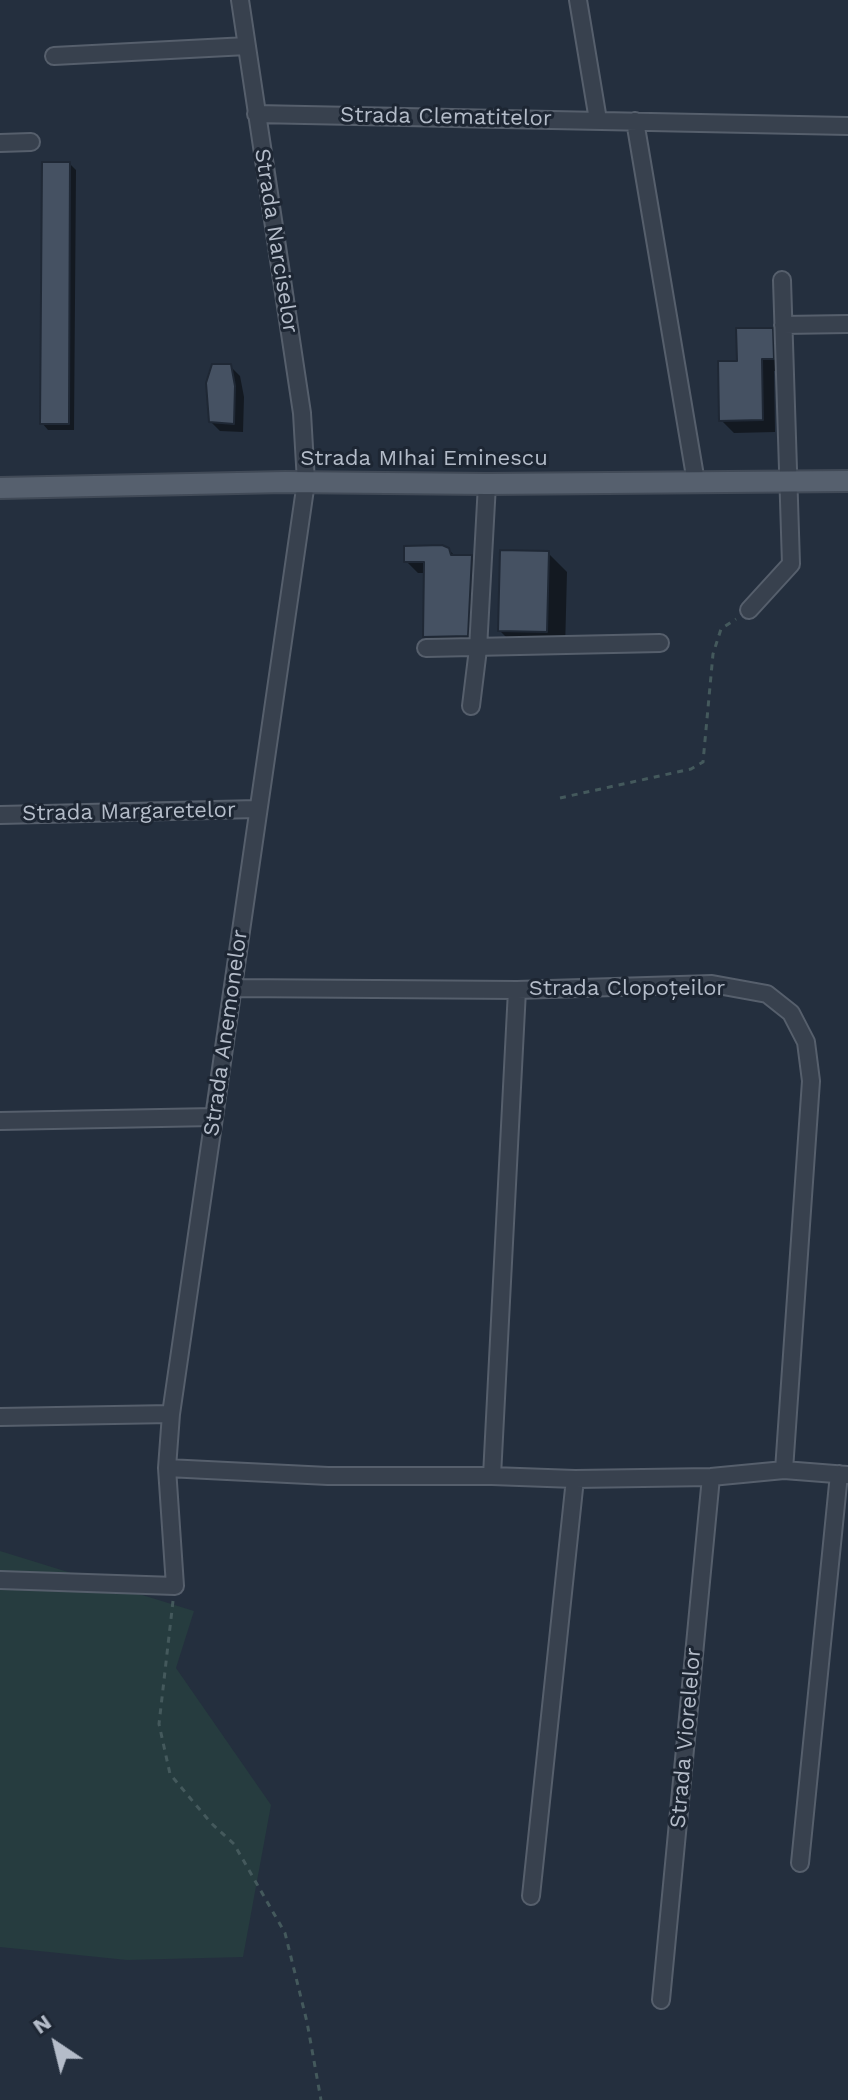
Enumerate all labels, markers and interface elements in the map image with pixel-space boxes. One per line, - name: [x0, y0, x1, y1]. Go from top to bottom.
- street label: Strada Clematitelor: [340, 102, 552, 132]
- street label: Strada Narciselor: [248, 147, 304, 335]
- street label: Strada MIhai Eminescu: [300, 446, 548, 472]
- street label: Strada Margaretelor: [22, 797, 236, 827]
- street label: Strada Anemonelor: [198, 928, 254, 1138]
- street label: Strada Clopoțeilor: [529, 976, 725, 1002]
- street label: Strada Viorelelor: [665, 1647, 707, 1829]
- north arrow: [16, 2004, 96, 2084]
- text: N: [28, 2009, 56, 2039]

